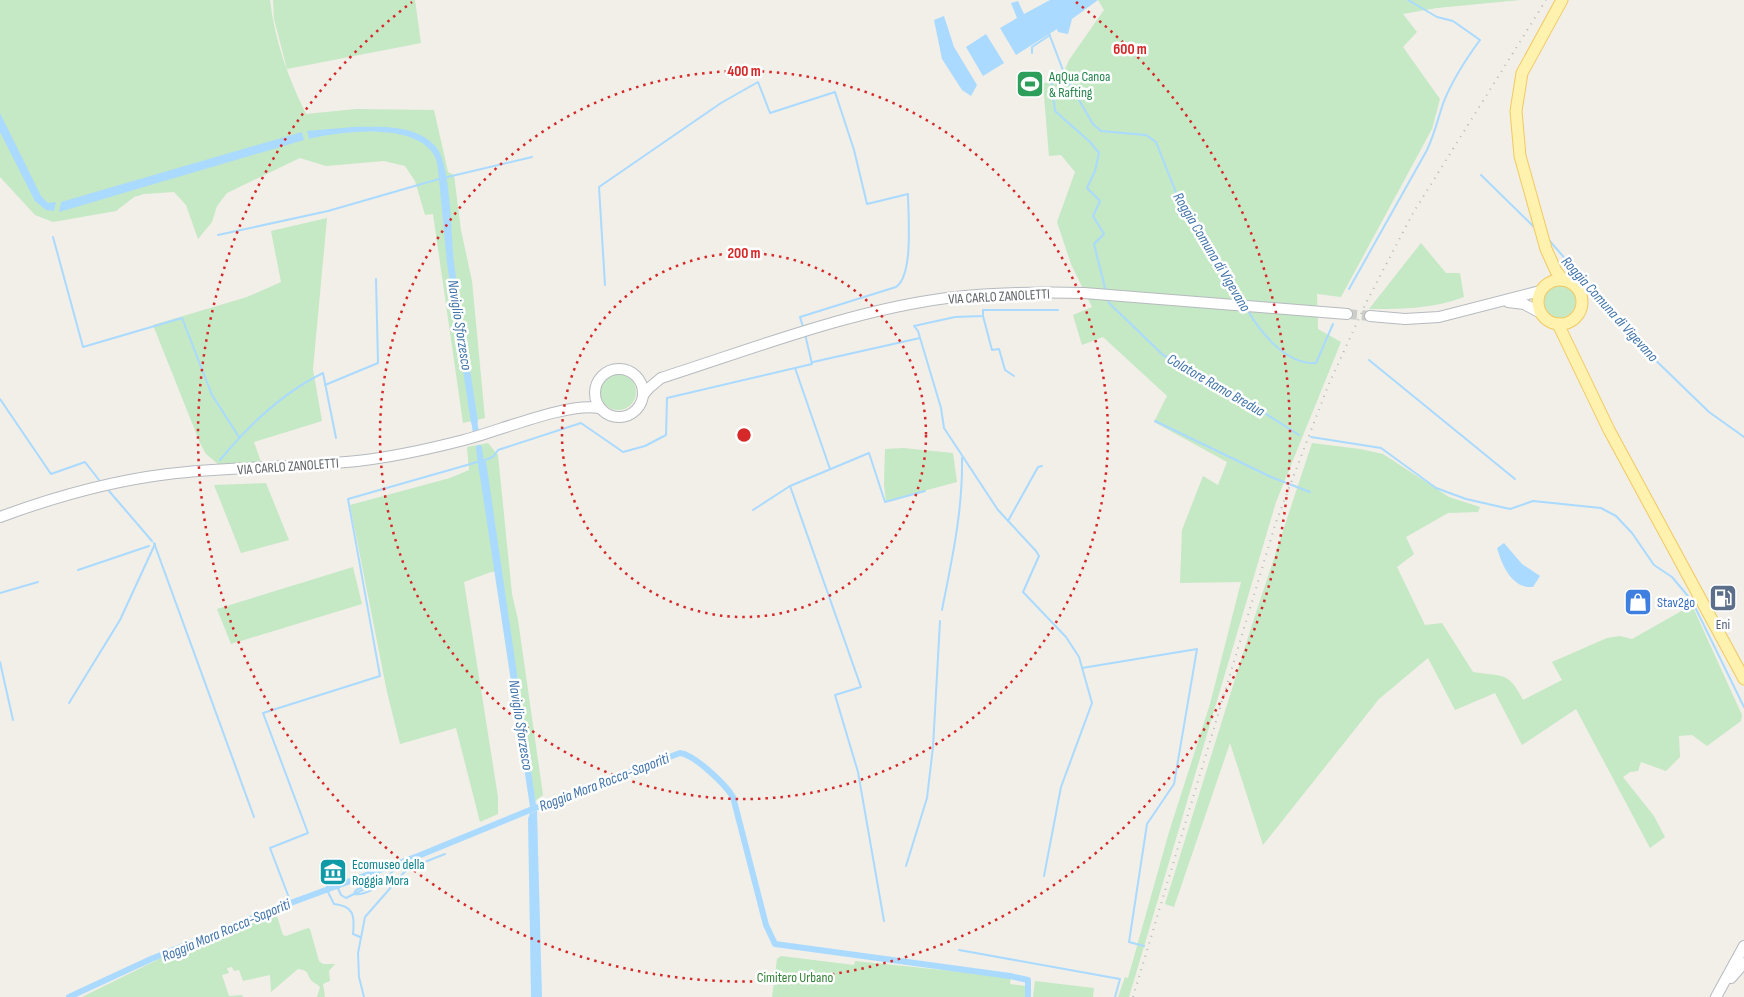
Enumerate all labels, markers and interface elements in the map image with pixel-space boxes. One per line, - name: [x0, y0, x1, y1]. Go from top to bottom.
- text: 600 m: [1113, 40, 1147, 59]
- text: 400 m: [727, 62, 761, 81]
- place label: AqQua Canoa & Rafting: [1048, 68, 1111, 101]
- sports icon: AqQua Canoa & Rafting: [1015, 69, 1045, 99]
- water label: Roggia Comuna di Vigevano: [1168, 189, 1255, 315]
- text: 200 m: [727, 244, 761, 263]
- water label: Roggia Comuna di Vigevano: [1557, 253, 1662, 366]
- water label: Naviglio Sforzesco: [443, 279, 476, 372]
- street label: VIA CARLO ZANOLETTI: [948, 285, 1050, 308]
- water label: Colatore Ramo Bredua: [1163, 350, 1268, 421]
- centre of rings: [735, 426, 753, 444]
- street label: VIA CARLO ZANOLETTI: [237, 454, 339, 479]
- fuel station icon: Eni: [1708, 583, 1738, 613]
- shop icon: Stav2go: [1623, 587, 1653, 617]
- place label: Stav2go: [1657, 594, 1695, 611]
- place label: Eni: [1716, 616, 1730, 633]
- water label: Naviglio Sforzesco: [504, 679, 537, 772]
- water label: Roggia Mora Rocca-Saporiti: [536, 748, 673, 816]
- place label: Ecomuseo della Roggia Mora: [352, 856, 425, 889]
- museum icon: Ecomuseo della Roggia Mora: [318, 857, 348, 887]
- water label: Roggia Mora Rocca-Saporiti: [159, 894, 294, 966]
- park label: Cimitero Urbano: [757, 969, 833, 986]

